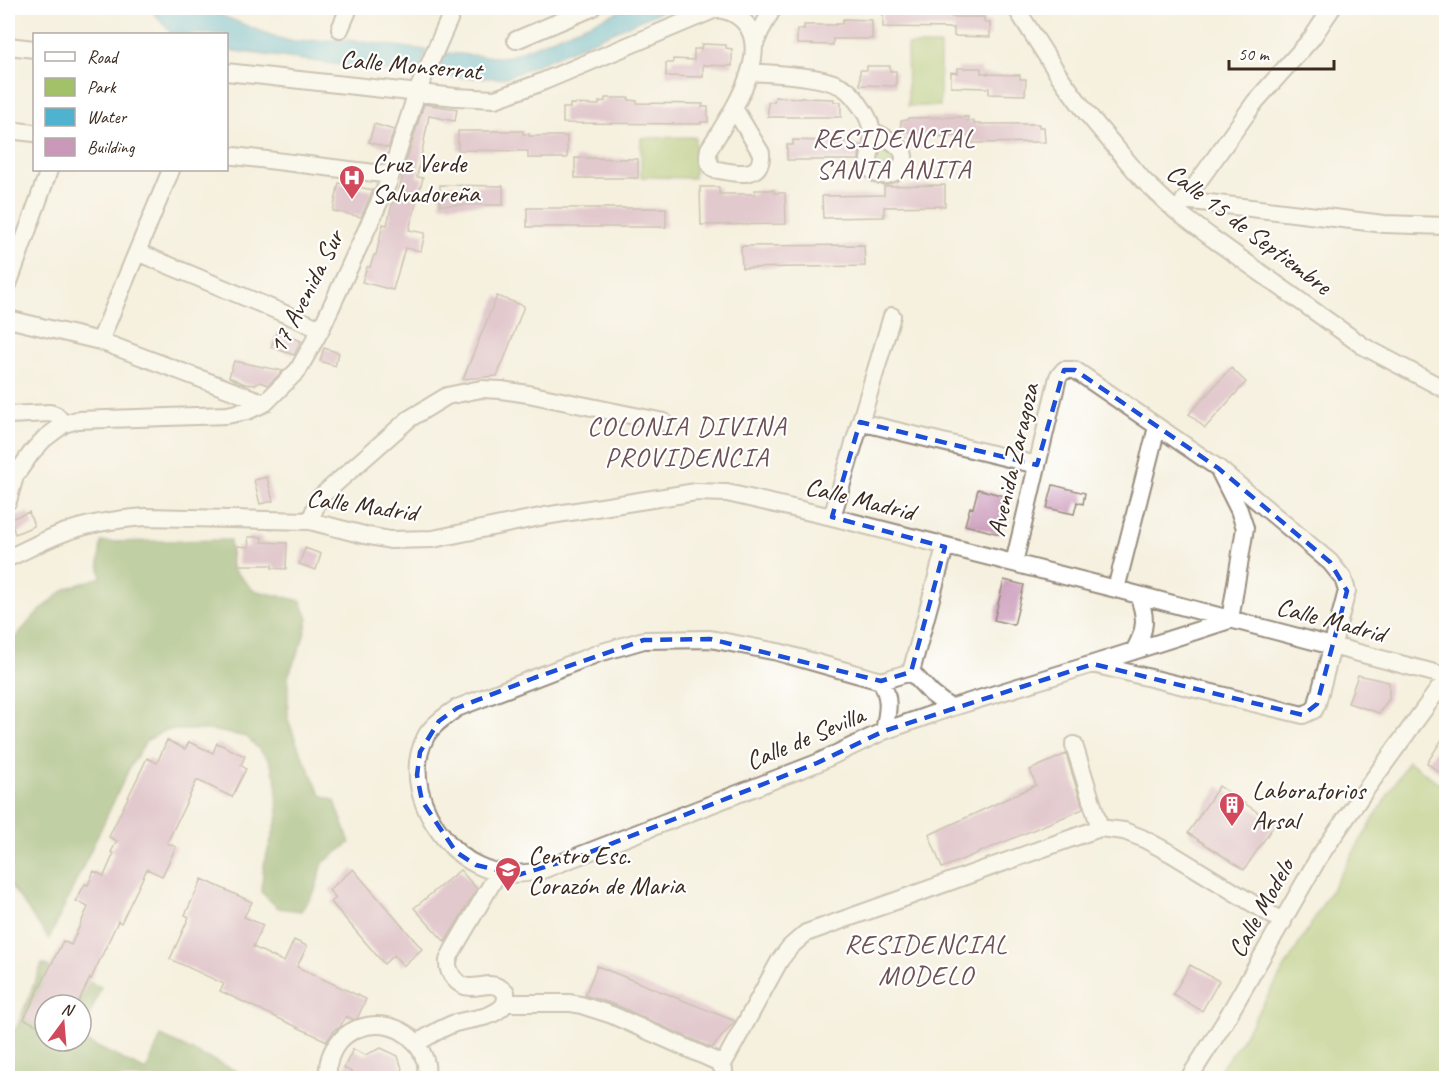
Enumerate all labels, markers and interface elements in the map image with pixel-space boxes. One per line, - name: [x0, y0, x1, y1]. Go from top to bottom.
- legend: [33, 33, 228, 171]
- scale bar: [1229, 33, 1334, 71]
- street label: Calle Monserrat: [339, 42, 485, 88]
- text: 50 m: [1238, 43, 1271, 65]
- text: Road: [87, 46, 120, 68]
- text: Park: [87, 76, 117, 98]
- text: Water: [87, 106, 128, 128]
- district label: RESIDENCIAL SANTA ANITA: [812, 121, 976, 186]
- text: Building: [87, 136, 136, 158]
- place label: Cruz Verde Salvadoreña: [372, 147, 481, 210]
- street label: Calle 15 de Septiembre: [1160, 156, 1339, 303]
- hospital icon: Cruz Verde Salvadoreña: [337, 163, 367, 201]
- street label: 17 Avenida Sur: [261, 222, 352, 359]
- street label: Avenida Zaragoza: [979, 379, 1047, 540]
- district label: COLONIA DIVINA PROVIDENCIA: [587, 409, 787, 474]
- street label: Calle Madrid: [802, 470, 922, 529]
- street label: Calle Madrid: [305, 481, 423, 530]
- street label: Calle Madrid: [1273, 590, 1393, 651]
- street label: Calle de Sevilla: [741, 697, 871, 778]
- place label: Laboratorios Arsal: [1252, 774, 1367, 837]
- building icon: Laboratorios Arsal: [1217, 790, 1247, 828]
- place label: Centro Esc. Corazón de Maria: [528, 839, 686, 902]
- street label: Calle Modelo: [1220, 850, 1303, 963]
- school or university icon: Centro Esc. Corazón de Maria: [493, 855, 523, 893]
- district label: RESIDENCIAL MODELO: [844, 927, 1008, 992]
- north arrow: [33, 993, 93, 1053]
- text: N: [59, 999, 77, 1021]

